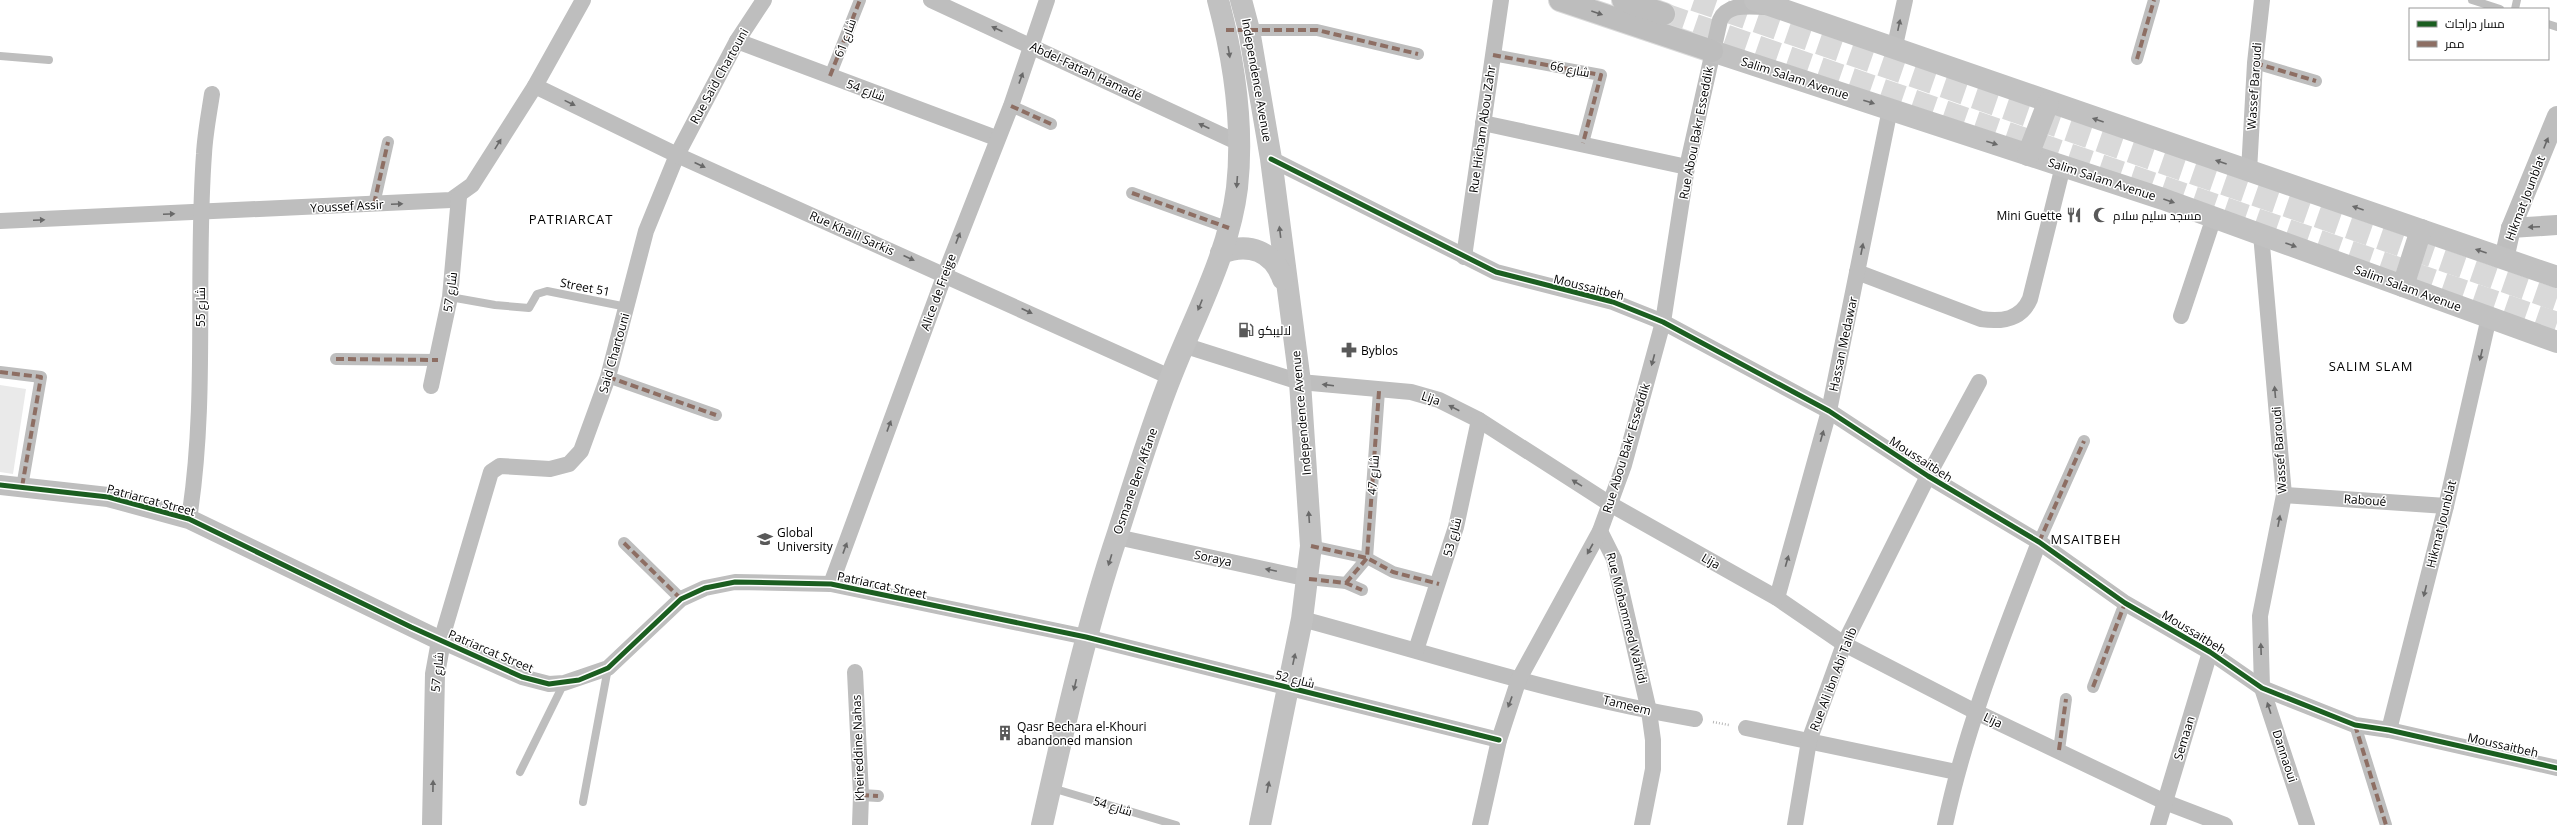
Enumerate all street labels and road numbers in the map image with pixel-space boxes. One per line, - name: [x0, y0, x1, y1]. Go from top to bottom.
- street label: شارع 61: [830, 16, 860, 60]
- street label: Independence Avenue: [1238, 17, 1276, 143]
- street label: Rue Saïd Chartouni: [686, 25, 752, 127]
- street label: Abdel-Fattah Hamadé: [1027, 38, 1145, 105]
- street label: Wassef Baroudi: [2242, 42, 2266, 130]
- street label: Salim Salam Avenue: [1739, 53, 1851, 104]
- street label: شارع 66: [1549, 57, 1591, 81]
- street label: Rue Hicham Abou Zahr: [1465, 64, 1499, 194]
- street label: Rue Abou Bakr Esseddik: [1675, 65, 1717, 201]
- street label: شارع 54: [844, 75, 888, 105]
- street label: Hikmat Jounblat: [2501, 153, 2549, 243]
- street label: Salim Salam Avenue: [2046, 154, 2158, 205]
- street label: Youssef Assir: [310, 196, 384, 216]
- street label: Rue Khalil Sarkis: [807, 207, 897, 259]
- street label: Alice de Freige: [916, 251, 960, 333]
- street label: Salim Salam Avenue: [2352, 261, 2464, 315]
- street label: Moussaitbeh: [1552, 270, 1626, 304]
- street label: شارع 57: [439, 271, 461, 313]
- street label: Street 51: [559, 274, 611, 300]
- street label: شارع 55: [192, 287, 209, 327]
- street label: Hassan Medawar: [1825, 295, 1861, 393]
- street label: Said Chartouni: [594, 311, 634, 395]
- street label: Independence Avenue: [1287, 350, 1315, 476]
- street label: Rue Abou Bakr Esseddik: [1598, 380, 1654, 515]
- street label: Lija: [1419, 387, 1443, 409]
- street label: Wassef Baroudi: [2267, 406, 2291, 494]
- street label: Osmane Ben Affane: [1109, 425, 1161, 536]
- street label: Moussaitbeh: [1886, 432, 1956, 486]
- street label: شارع 47: [1363, 454, 1383, 496]
- street label: Hikmat Jounblat: [2422, 478, 2460, 570]
- street label: Patriarcat Street: [105, 480, 197, 520]
- street label: Raboué: [2343, 490, 2387, 510]
- street label: شارع 53: [1439, 515, 1465, 559]
- street label: Soraya: [1193, 546, 1233, 570]
- street label: Lija: [1699, 549, 1723, 573]
- street label: Rue Mohammed Wahidi: [1602, 551, 1652, 685]
- street label: Patriarcat Street: [836, 567, 928, 603]
- street label: Moussaitbeh: [2159, 606, 2229, 658]
- street label: Patriarcat Street: [446, 625, 536, 677]
- street label: Rue Ali ibn Abi Talib: [1805, 625, 1861, 733]
- street label: شارع 57: [426, 651, 448, 693]
- street label: شارع 52: [1273, 666, 1317, 692]
- street label: Tameem: [1601, 691, 1653, 719]
- street label: Kheireddine Nahas: [848, 694, 868, 802]
- street label: Lija: [1981, 708, 2005, 732]
- street label: Semaan: [2169, 714, 2199, 762]
- street label: Dannaoui: [2269, 728, 2301, 784]
- street label: Moussaitbeh: [2466, 729, 2540, 761]
- street label: شارع 54: [1091, 792, 1135, 820]

